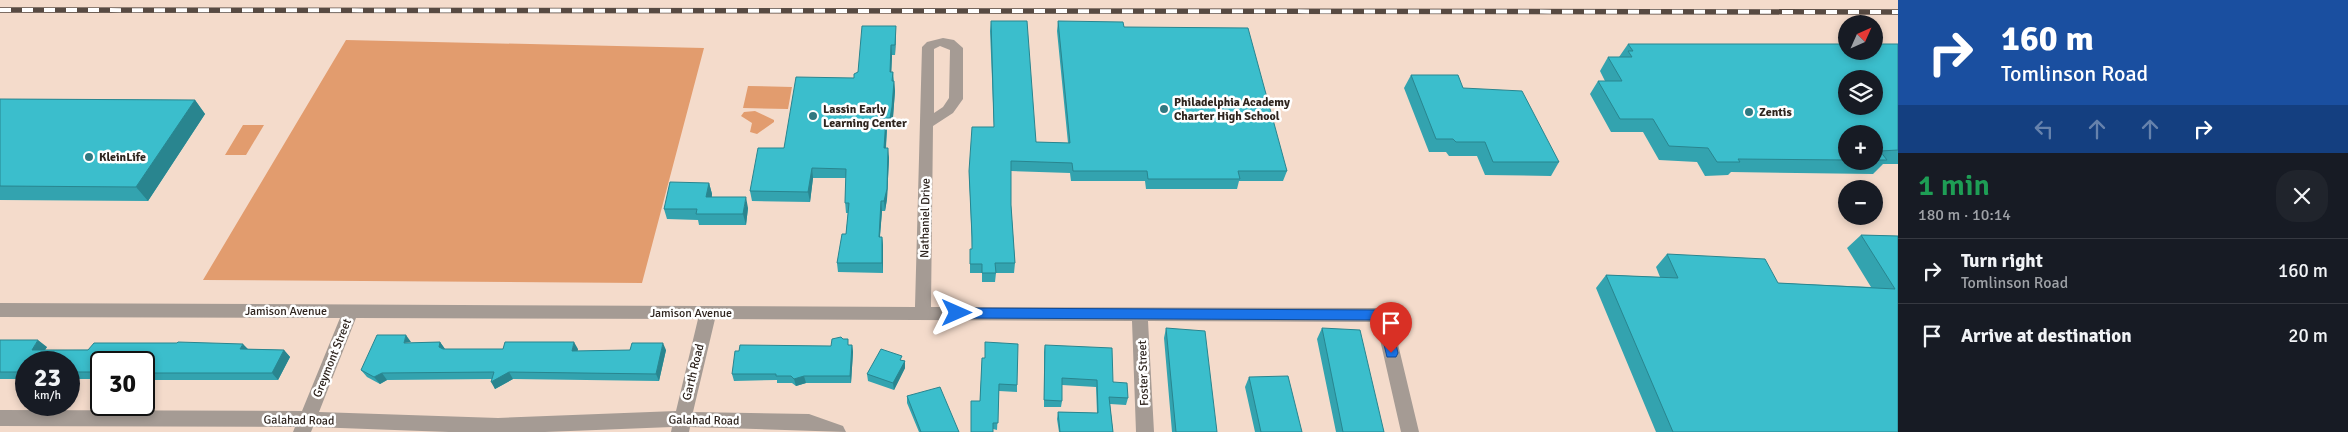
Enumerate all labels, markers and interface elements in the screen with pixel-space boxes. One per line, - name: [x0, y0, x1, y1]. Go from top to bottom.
- north arrow: [1838, 15, 1882, 60]
- map controls: [1838, 15, 1883, 225]
- text: 160 m: [2001, 17, 2094, 60]
- icon: right: [1918, 20, 1983, 85]
- text: Tomlinson Road: [2001, 60, 2148, 87]
- button: layers: [1838, 70, 1883, 115]
- place label: Philadelphia Academy Charter High School: [1174, 95, 1290, 124]
- place label: Lassin Early Learning Center: [823, 102, 907, 131]
- marker: Philadelphia Academy Charter High School: [1158, 103, 1170, 115]
- place label: Zentis: [1759, 105, 1792, 120]
- marker: Zentis: [1743, 106, 1755, 118]
- marker: Lassin Early Learning Center: [807, 110, 819, 122]
- icon: left: [2030, 115, 2058, 143]
- icon: ahead: [2083, 115, 2111, 143]
- icon: ahead: [2136, 115, 2164, 143]
- icon: right: [2189, 115, 2217, 143]
- button: +: [1838, 125, 1883, 170]
- place label: KleinLife: [99, 150, 146, 165]
- marker: KleinLife: [83, 151, 95, 163]
- text: 1 min: [1918, 167, 1990, 204]
- button: close: [2276, 170, 2328, 222]
- street label: Nathaniel Drive: [917, 178, 934, 258]
- button: −: [1838, 180, 1883, 225]
- text: 180 m · 10:14: [1918, 205, 2011, 225]
- text: Turn right: [1961, 249, 2043, 273]
- icon: right: [1918, 257, 1946, 285]
- text: 160 m: [2278, 259, 2328, 283]
- text: Tomlinson Road: [1961, 273, 2068, 293]
- position arrow: [930, 286, 982, 338]
- pin: [1370, 302, 1412, 353]
- street label: Jamison Avenue: [245, 304, 327, 319]
- street label: Jamison Avenue: [650, 306, 732, 321]
- icon: arrive: [1377, 309, 1405, 337]
- street label: Greymont Street: [310, 317, 355, 400]
- icon: arrive: [1918, 322, 1946, 350]
- text: Arrive at destination: [1961, 324, 2132, 348]
- text: 20 m: [2288, 324, 2328, 348]
- street label: Foster Street: [1135, 340, 1152, 406]
- street label: Garth Road: [679, 342, 708, 402]
- speed limit sign: 30: [90, 351, 155, 416]
- text: 23: [34, 362, 61, 393]
- text: km/h: [34, 388, 61, 403]
- street label: Galahad Road: [264, 412, 334, 429]
- street label: Galahad Road: [669, 412, 739, 429]

